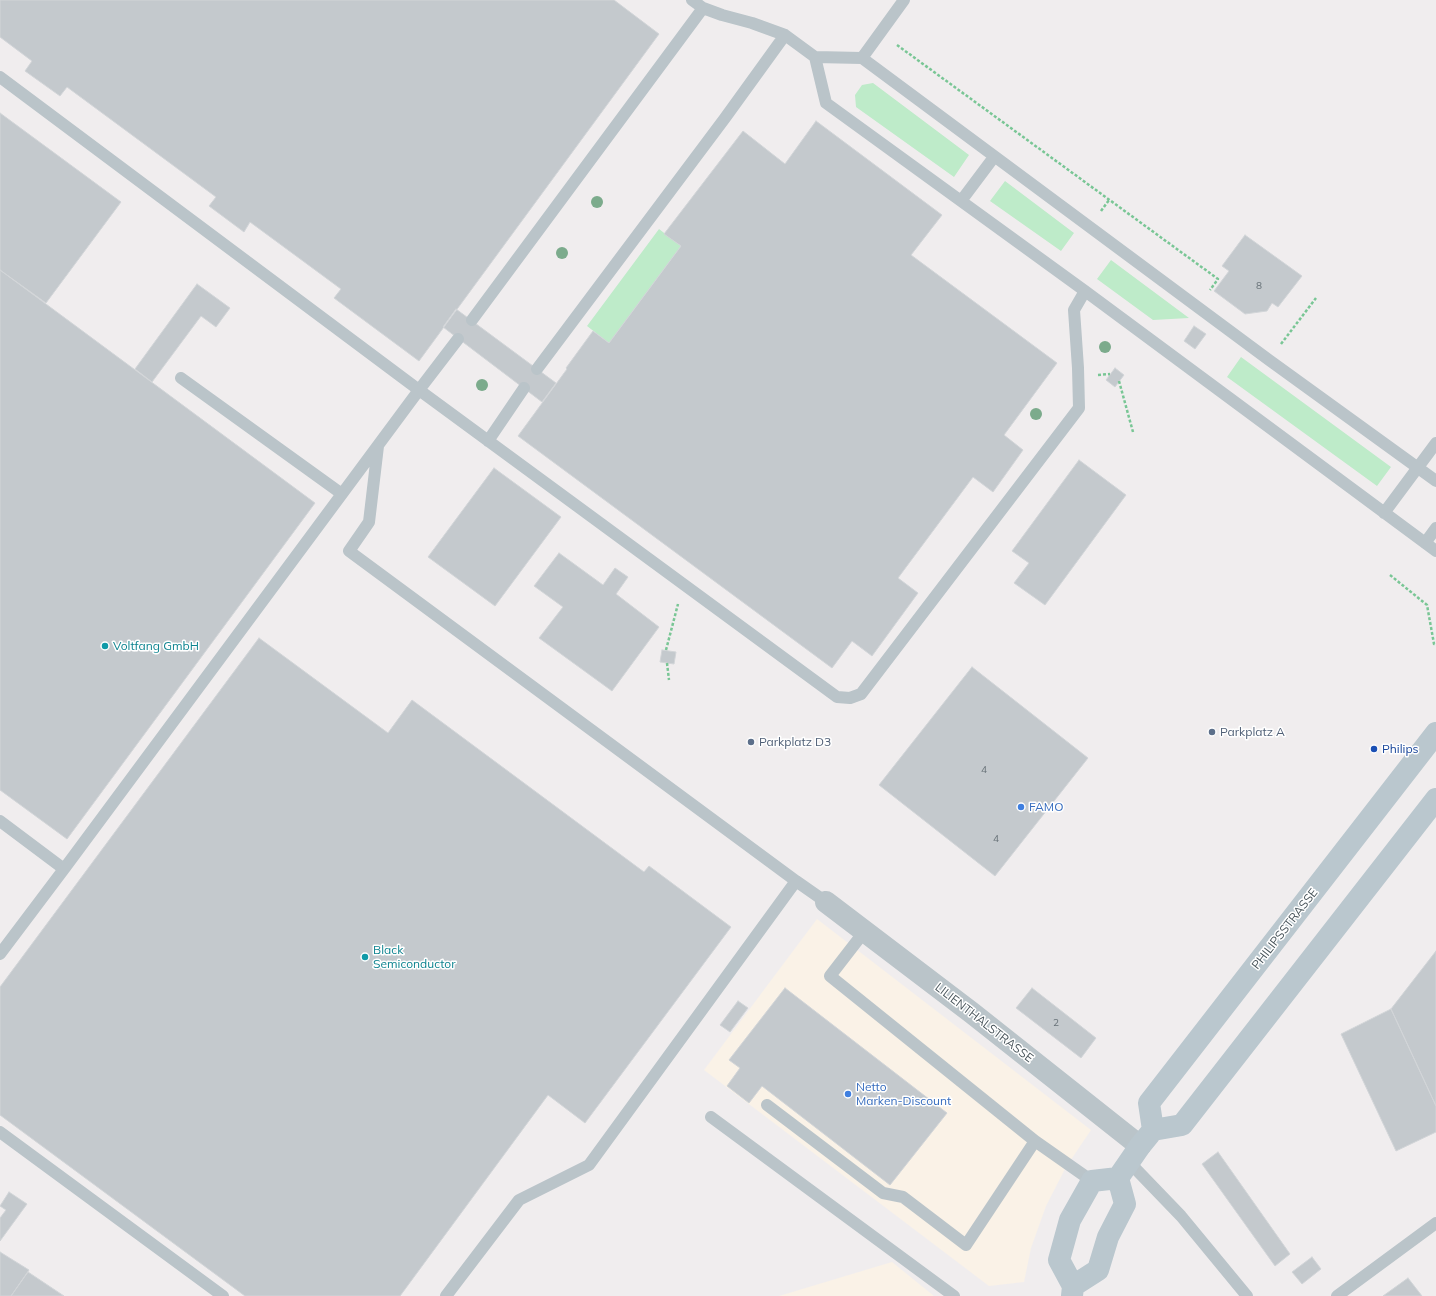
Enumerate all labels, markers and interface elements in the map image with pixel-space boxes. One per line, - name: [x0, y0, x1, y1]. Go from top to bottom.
- house number: 8: [1256, 280, 1262, 292]
- place label: Voltfang GmbH: [113, 639, 199, 653]
- marker: Voltfang GmbH: [100, 641, 110, 651]
- place label: Parkplatz A: [1220, 725, 1285, 739]
- marker: Parkplatz A: [1207, 727, 1217, 737]
- place label: Parkplatz D3: [759, 735, 831, 749]
- marker: Parkplatz D3: [746, 737, 756, 747]
- place label: Philips: [1382, 742, 1419, 756]
- marker: Philips: [1369, 744, 1379, 754]
- house number: 4: [981, 764, 987, 776]
- place label: FAMO: [1029, 800, 1063, 814]
- marker: FAMO: [1016, 802, 1026, 812]
- house number: 4: [993, 833, 999, 845]
- street label: PHILIPSSTRASSE: [1249, 886, 1321, 972]
- place label: Black Semiconductor: [373, 943, 456, 971]
- marker: Black Semiconductor: [360, 952, 370, 962]
- street label: LILIENTHALSTRASSE: [932, 980, 1036, 1066]
- house number: 2: [1053, 1017, 1059, 1029]
- place label: Netto Marken-Discount: [856, 1080, 951, 1108]
- marker: Netto Marken-Discount: [843, 1089, 853, 1099]

